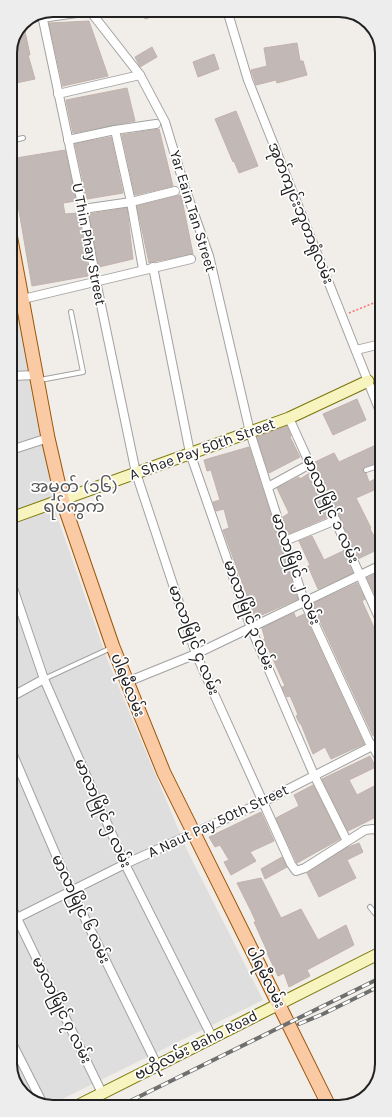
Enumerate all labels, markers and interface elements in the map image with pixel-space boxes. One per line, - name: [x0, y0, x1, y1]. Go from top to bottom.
- street label: အုတ်ကျင်းဘူတာရုံလမ်း: [261, 139, 339, 288]
- street label: Yar Eain Tan Street: [166, 148, 220, 274]
- street label: U Thin Phay Street: [68, 181, 110, 307]
- street label: A Shae Pay 50th Street: [127, 414, 278, 484]
- street label: မာလာမြိုင် ၁ လမ်း: [296, 452, 364, 567]
- district label: အမှတ် (၁၆) ရပ်ကွက်: [30, 475, 118, 520]
- street label: မာလာမြိုင် ၂ လမ်း: [265, 510, 325, 628]
- street label: မာလာမြိုင် ၃ လမ်း: [217, 557, 279, 674]
- street label: မာလာမြိုင် ၄ လမ်း: [162, 582, 224, 699]
- street label: ပါရမီလမ်း: [104, 650, 150, 720]
- street label: မာလာမြိုင် ၅ လမ်း: [68, 755, 136, 872]
- street label: A Naut Pay 50th Street: [145, 780, 291, 861]
- street label: မာလာမြိုင် ၆ လမ်း: [45, 851, 115, 968]
- street label: ပါရမီလမ်း: [240, 943, 290, 1012]
- street label: မာလာမြိုင် ၇ လမ်း: [26, 953, 97, 1068]
- street label: ဗဟိုလမ်း Baho Road: [131, 1005, 262, 1086]

